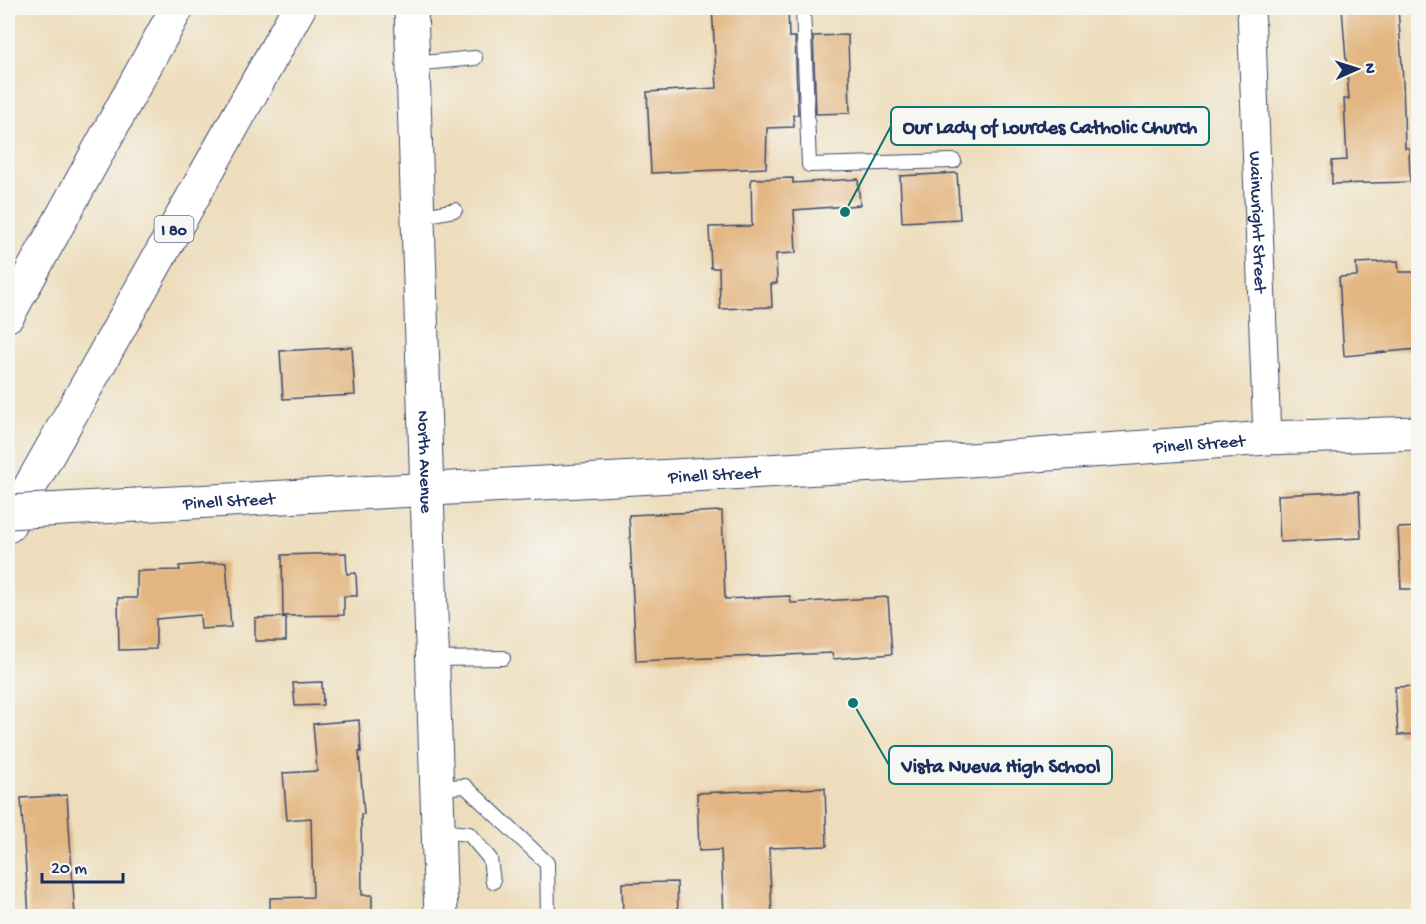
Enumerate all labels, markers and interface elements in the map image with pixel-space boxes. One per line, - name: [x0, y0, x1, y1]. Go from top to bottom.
- north arrow: [1327, 39, 1387, 99]
- text: N: [1359, 63, 1378, 75]
- callout: Our Lady of Lourdes Catholic Church: [891, 107, 1209, 145]
- text: Our Lady of Lourdes Catholic Church: [903, 118, 1198, 141]
- street label: Wainwright Street: [1243, 151, 1270, 295]
- road number: I 80: [154, 216, 194, 242]
- street label: North Avenue: [411, 410, 436, 514]
- street label: Pinell Street: [1152, 432, 1248, 459]
- street label: Pinell Street: [667, 463, 762, 489]
- street label: Pinell Street: [182, 489, 277, 516]
- callout: Vista Nueva High School: [889, 746, 1112, 784]
- text: Vista Nueva High School: [901, 757, 1101, 780]
- scale bar: [42, 846, 123, 884]
- text: 20 m: [51, 859, 87, 880]

